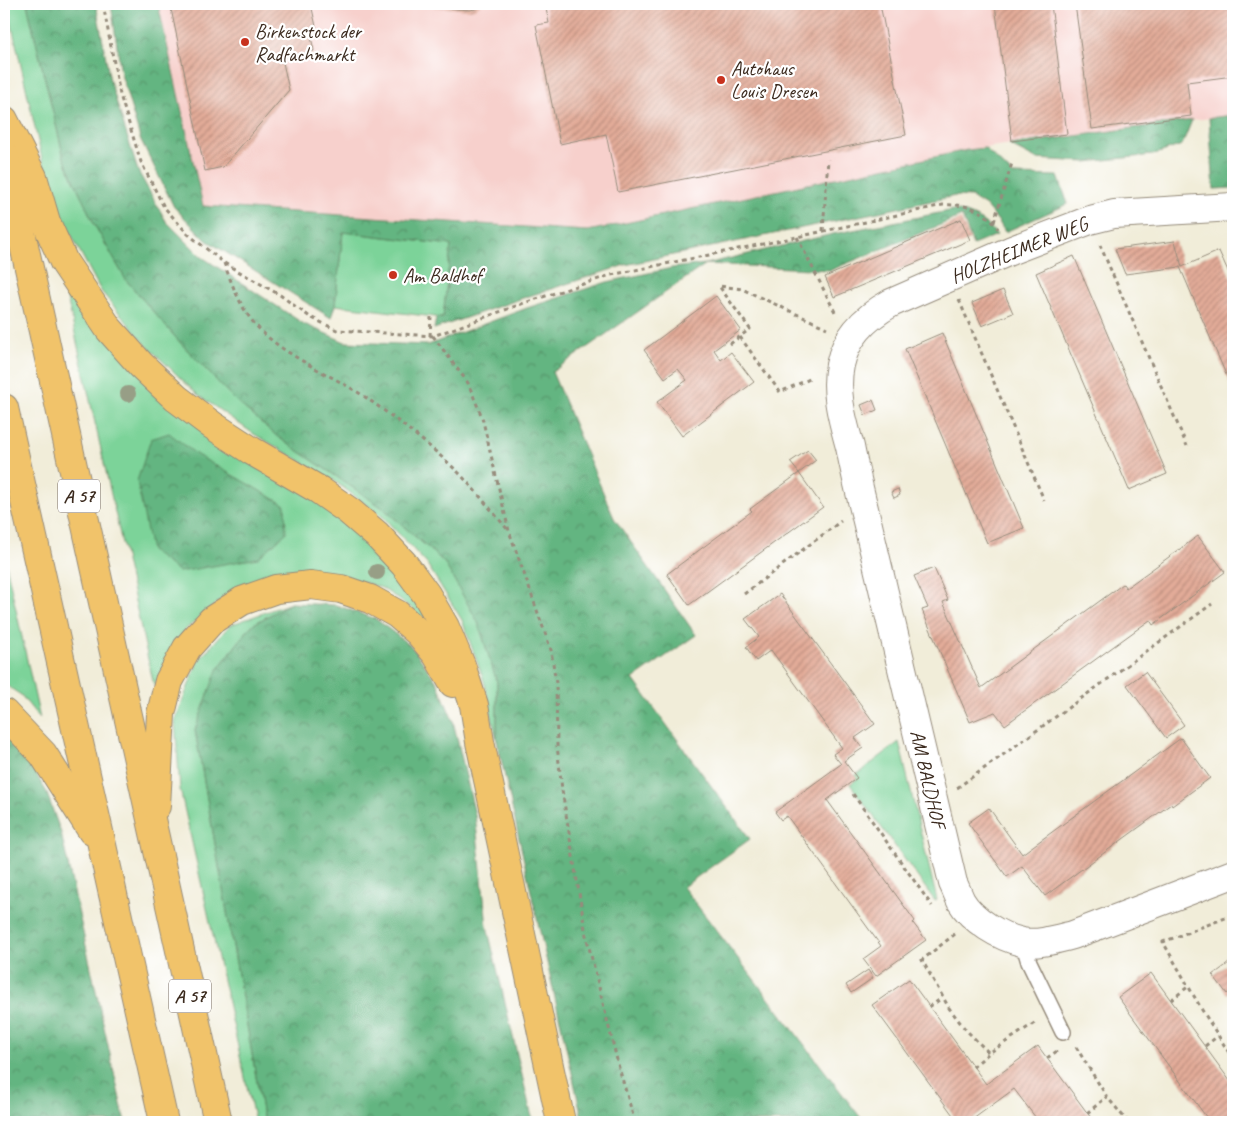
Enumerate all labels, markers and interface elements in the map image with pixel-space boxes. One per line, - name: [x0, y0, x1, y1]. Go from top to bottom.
- place label: Birkenstock der Radfachmarkt: [255, 19, 363, 67]
- marker: Birkenstock der Radfachmarkt: [239, 36, 251, 48]
- place label: Autohaus Louis Dresen: [731, 56, 818, 104]
- marker: Autohaus Louis Dresen: [715, 74, 727, 86]
- street label: HOLZHEIMER WEG: [947, 210, 1093, 289]
- place label: Am Baldhof: [403, 263, 486, 288]
- marker: Am Baldhof: [387, 269, 399, 281]
- road number: A 57: [58, 480, 100, 512]
- street label: AM BALDHOF: [905, 728, 952, 834]
- road number: A 57: [169, 979, 211, 1012]

